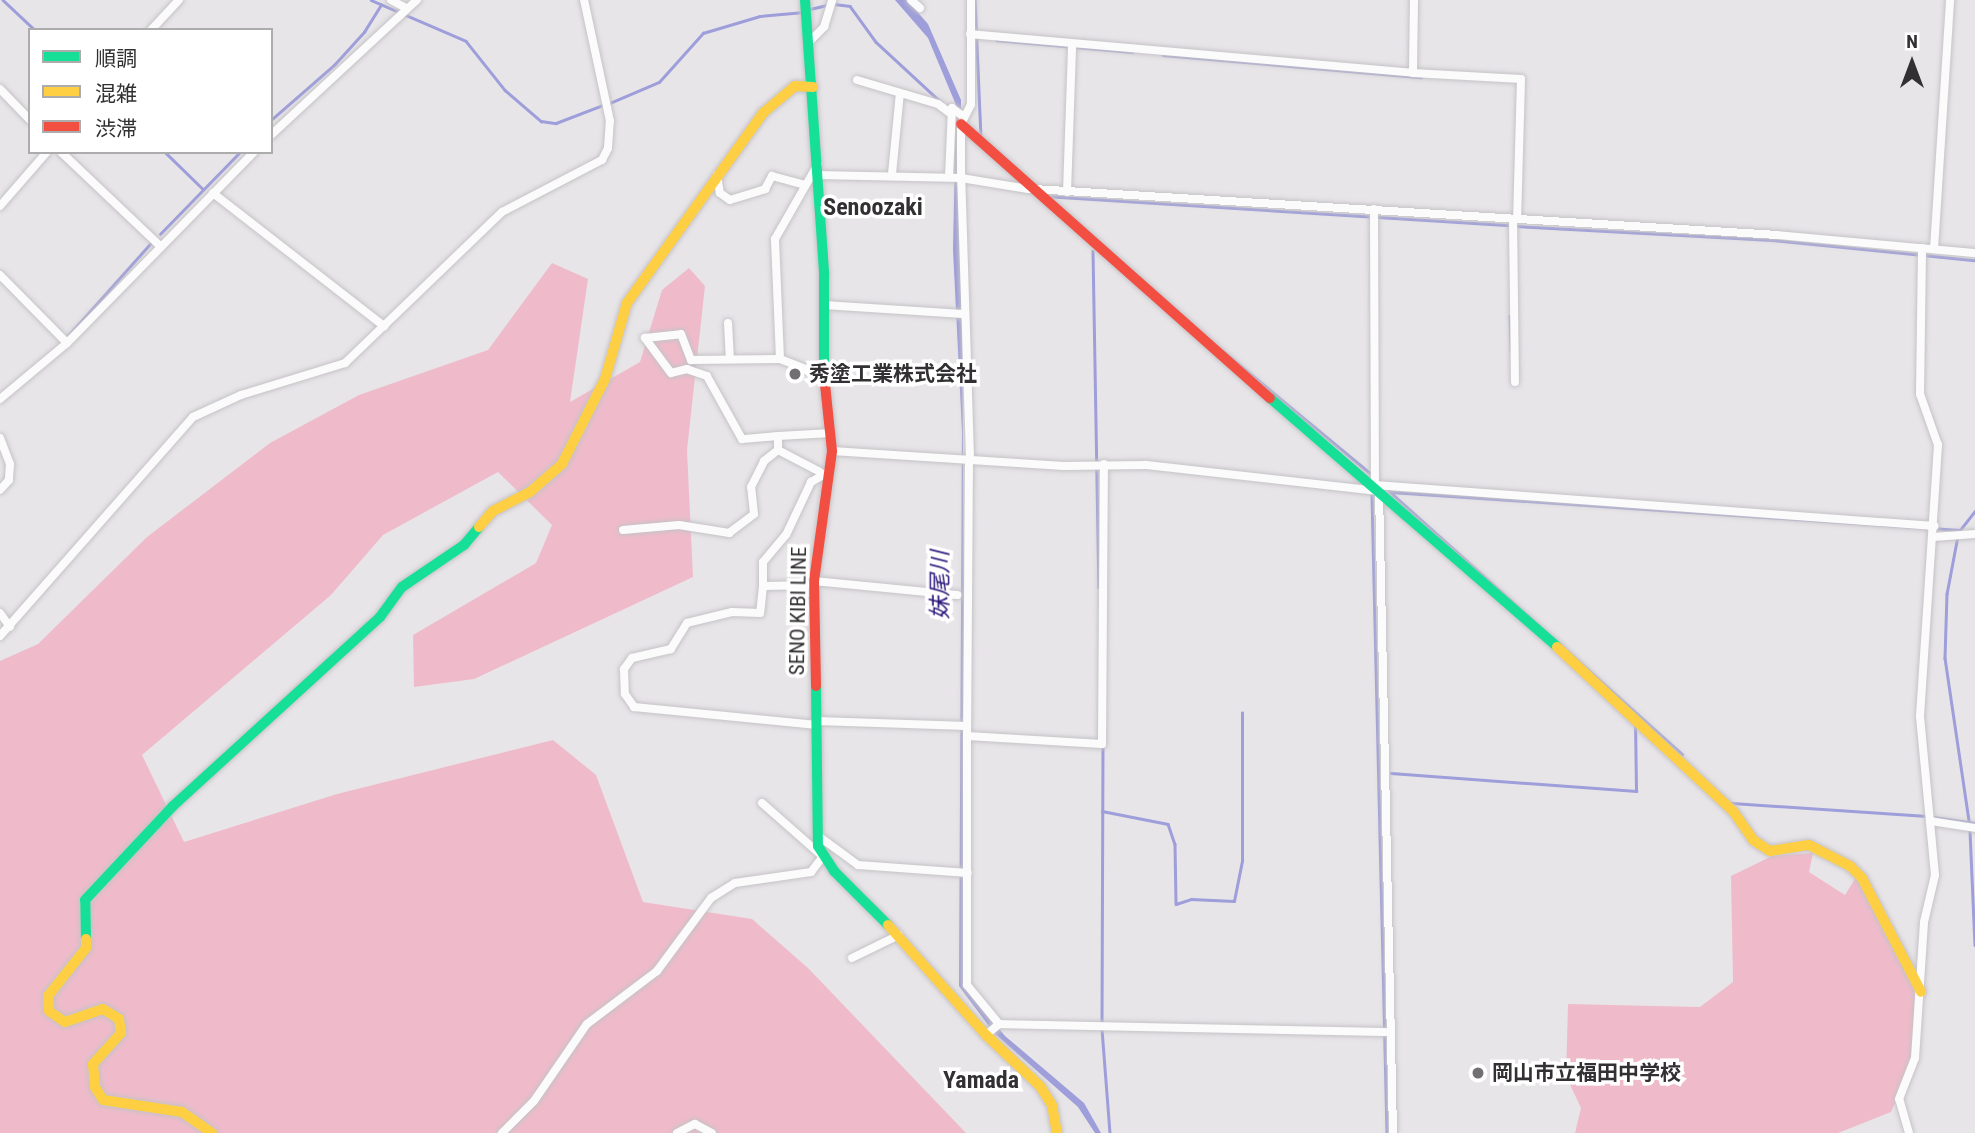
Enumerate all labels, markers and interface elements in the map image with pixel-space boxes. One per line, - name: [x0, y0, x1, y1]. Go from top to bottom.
- legend: [28, 28, 273, 154]
- north arrow: [1877, 28, 1947, 98]
- text: N: [1906, 30, 1918, 53]
- text: 順調: [95, 47, 137, 71]
- text: 混雑: [95, 82, 137, 106]
- text: 渋滞: [95, 117, 137, 141]
- district label: Senoozaki: [823, 194, 923, 222]
- place label: 秀塗工業株式会社: [809, 361, 977, 387]
- marker: 秀塗工業株式会社: [787, 366, 803, 382]
- street label: SENO KIBI LINE: [784, 546, 812, 676]
- water label: 妹尾川: [927, 551, 955, 619]
- place label: 岡山市立福田中学校: [1492, 1060, 1681, 1086]
- marker: 岡山市立福田中学校: [1470, 1065, 1486, 1081]
- district label: Yamada: [943, 1067, 1019, 1095]

